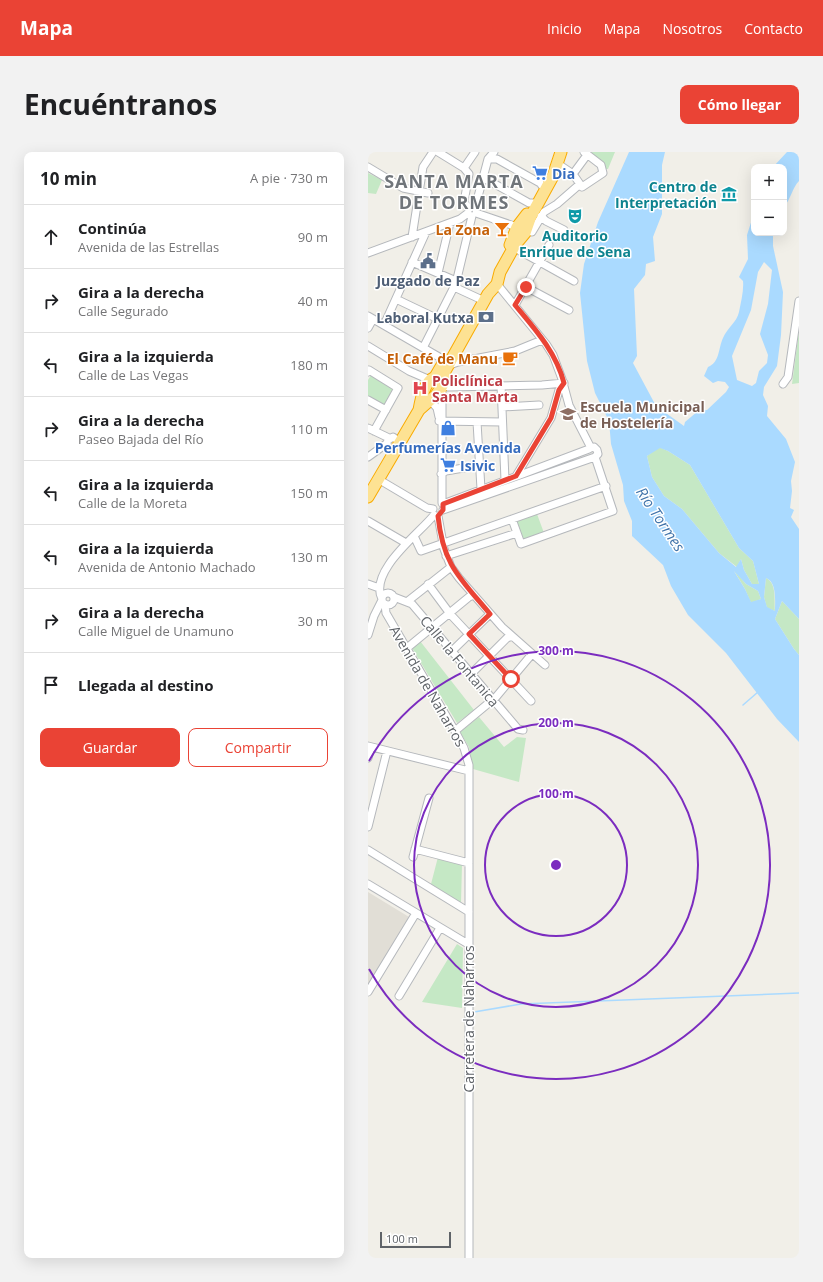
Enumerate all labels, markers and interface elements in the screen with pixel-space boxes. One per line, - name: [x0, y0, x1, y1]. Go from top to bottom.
- text: Mapa: [20, 15, 73, 41]
- text: Inicio: [547, 19, 582, 38]
- text: Mapa: [604, 19, 640, 38]
- text: Nosotros: [662, 19, 722, 38]
- text: Contacto: [744, 19, 803, 38]
- text: Encuéntranos: [24, 85, 217, 123]
- button: Cómo llegar: [680, 85, 799, 124]
- supermarket icon: Dia: [531, 164, 549, 182]
- place label: Dia: [552, 164, 575, 183]
- map controls: [751, 164, 787, 236]
- button: +: [751, 164, 787, 200]
- text: 10 min: [40, 167, 97, 190]
- text: A pie · 730 m: [250, 169, 328, 187]
- district label: SANTA MARTA DE TORMES: [384, 169, 524, 214]
- place label: Centro de Interpretación: [615, 177, 717, 212]
- museum icon: Centro de Interpretación: [720, 185, 738, 203]
- button: −: [751, 200, 787, 236]
- theatre icon: Auditorio Enrique de Sena: [566, 207, 584, 225]
- text: Continúa: [78, 218, 147, 238]
- place label: La Zona: [436, 220, 490, 239]
- bar icon: La Zona: [493, 220, 511, 238]
- icon: ahead: [40, 226, 62, 248]
- place label: Auditorio Enrique de Sena: [519, 226, 631, 261]
- text: 90 m: [298, 228, 328, 246]
- text: Avenida de las Estrellas: [78, 238, 219, 256]
- public building icon: Juzgado de Paz: [419, 252, 437, 270]
- place label: Juzgado de Paz: [374, 271, 480, 290]
- route end: [517, 278, 535, 296]
- text: Gira a la derecha: [78, 282, 204, 302]
- icon: right: [40, 290, 62, 312]
- text: 40 m: [298, 292, 328, 310]
- text: Calle Segurado: [78, 302, 168, 320]
- place label: Laboral Kutxa: [376, 308, 474, 327]
- bank icon: Laboral Kutxa: [477, 308, 495, 326]
- text: Gira a la izquierda: [78, 346, 214, 366]
- place label: El Café de Manu: [387, 349, 498, 368]
- cafe icon: El Café de Manu: [501, 349, 519, 367]
- icon: left: [40, 354, 62, 376]
- text: 180 m: [290, 356, 328, 374]
- text: Calle de Las Vegas: [78, 366, 188, 384]
- place label: Policlínica Santa Marta: [432, 371, 518, 406]
- hospital icon: Policlínica Santa Marta: [411, 379, 429, 397]
- place label: Escuela Municipal de Hostelería: [580, 397, 705, 432]
- school or university icon: Escuela Municipal de Hostelería: [559, 405, 577, 423]
- text: Gira a la derecha: [78, 410, 204, 430]
- icon: right: [40, 418, 62, 440]
- shop icon: Perfumerías Avenida: [439, 419, 457, 437]
- text: 110 m: [290, 420, 328, 438]
- text: Paseo Bajada del Río: [78, 430, 203, 448]
- place label: Perfumerías Avenida: [375, 438, 521, 457]
- supermarket icon: Isivic: [439, 456, 457, 474]
- place label: Isivic: [460, 456, 495, 475]
- text: Gira a la izquierda: [78, 474, 214, 494]
- icon: left: [40, 482, 62, 504]
- water label: Río Tormes: [632, 483, 690, 556]
- text: 150 m: [290, 484, 328, 502]
- text: Calle de la Moreta: [78, 494, 187, 512]
- text: Gira a la izquierda: [78, 538, 214, 558]
- icon: left: [40, 546, 62, 568]
- text: 130 m: [290, 548, 328, 566]
- text: Avenida de Antonio Machado: [78, 558, 256, 576]
- text: Gira a la derecha: [78, 602, 204, 622]
- icon: right: [40, 610, 62, 632]
- street label: Calle la Fontanica: [416, 611, 504, 711]
- text: 30 m: [298, 612, 328, 630]
- text: Calle Miguel de Unamuno: [78, 622, 234, 640]
- street label: Avenida de Naharros: [385, 622, 471, 750]
- text: 300 m: [538, 642, 574, 659]
- route start: [502, 670, 520, 688]
- icon: arrive: [40, 674, 62, 696]
- text: Llegada al destino: [78, 675, 213, 695]
- text: 200 m: [538, 714, 574, 731]
- button: Guardar: [40, 728, 180, 767]
- button: Compartir: [188, 728, 328, 767]
- text: 100 m: [538, 785, 574, 802]
- centre of rings: [549, 858, 563, 872]
- street label: Carretera de Naharros: [459, 945, 478, 1093]
- scale bar: [380, 1230, 451, 1249]
- text: 100 m: [386, 1231, 418, 1246]

